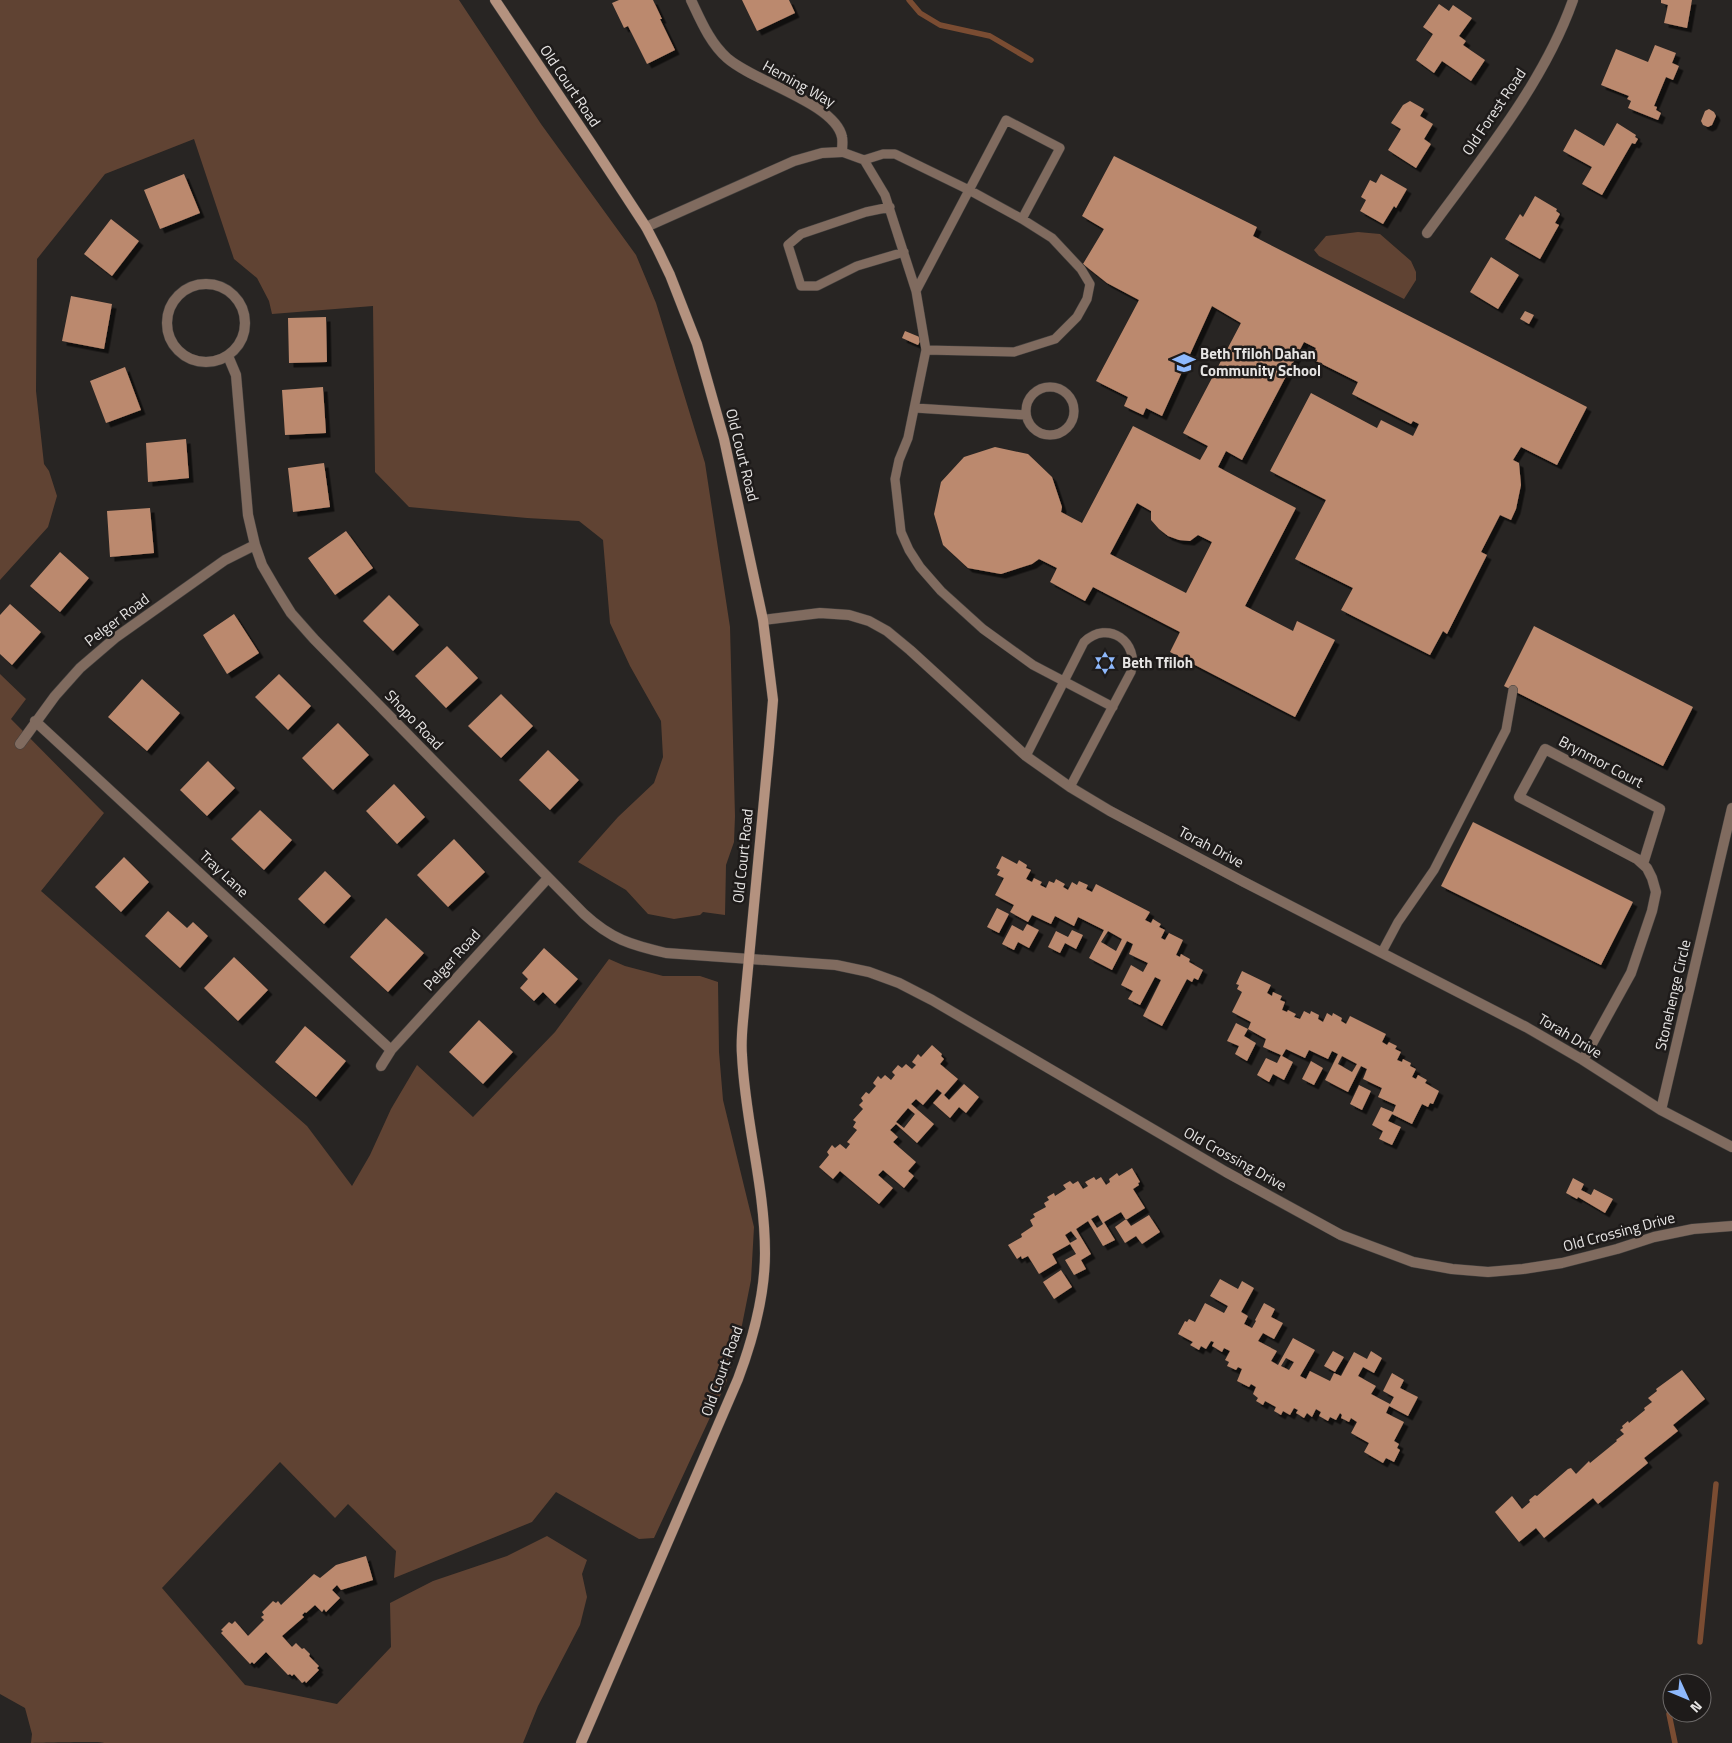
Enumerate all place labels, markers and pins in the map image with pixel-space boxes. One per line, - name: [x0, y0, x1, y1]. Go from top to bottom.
- place label: Beth Tfiloh Dahan Community School: [1200, 342, 1321, 382]
- school or university icon: Beth Tfiloh Dahan Community School: [1171, 350, 1197, 376]
- synagogue icon: Beth Tfiloh: [1092, 650, 1118, 676]
- place label: Beth Tfiloh: [1122, 651, 1193, 674]

